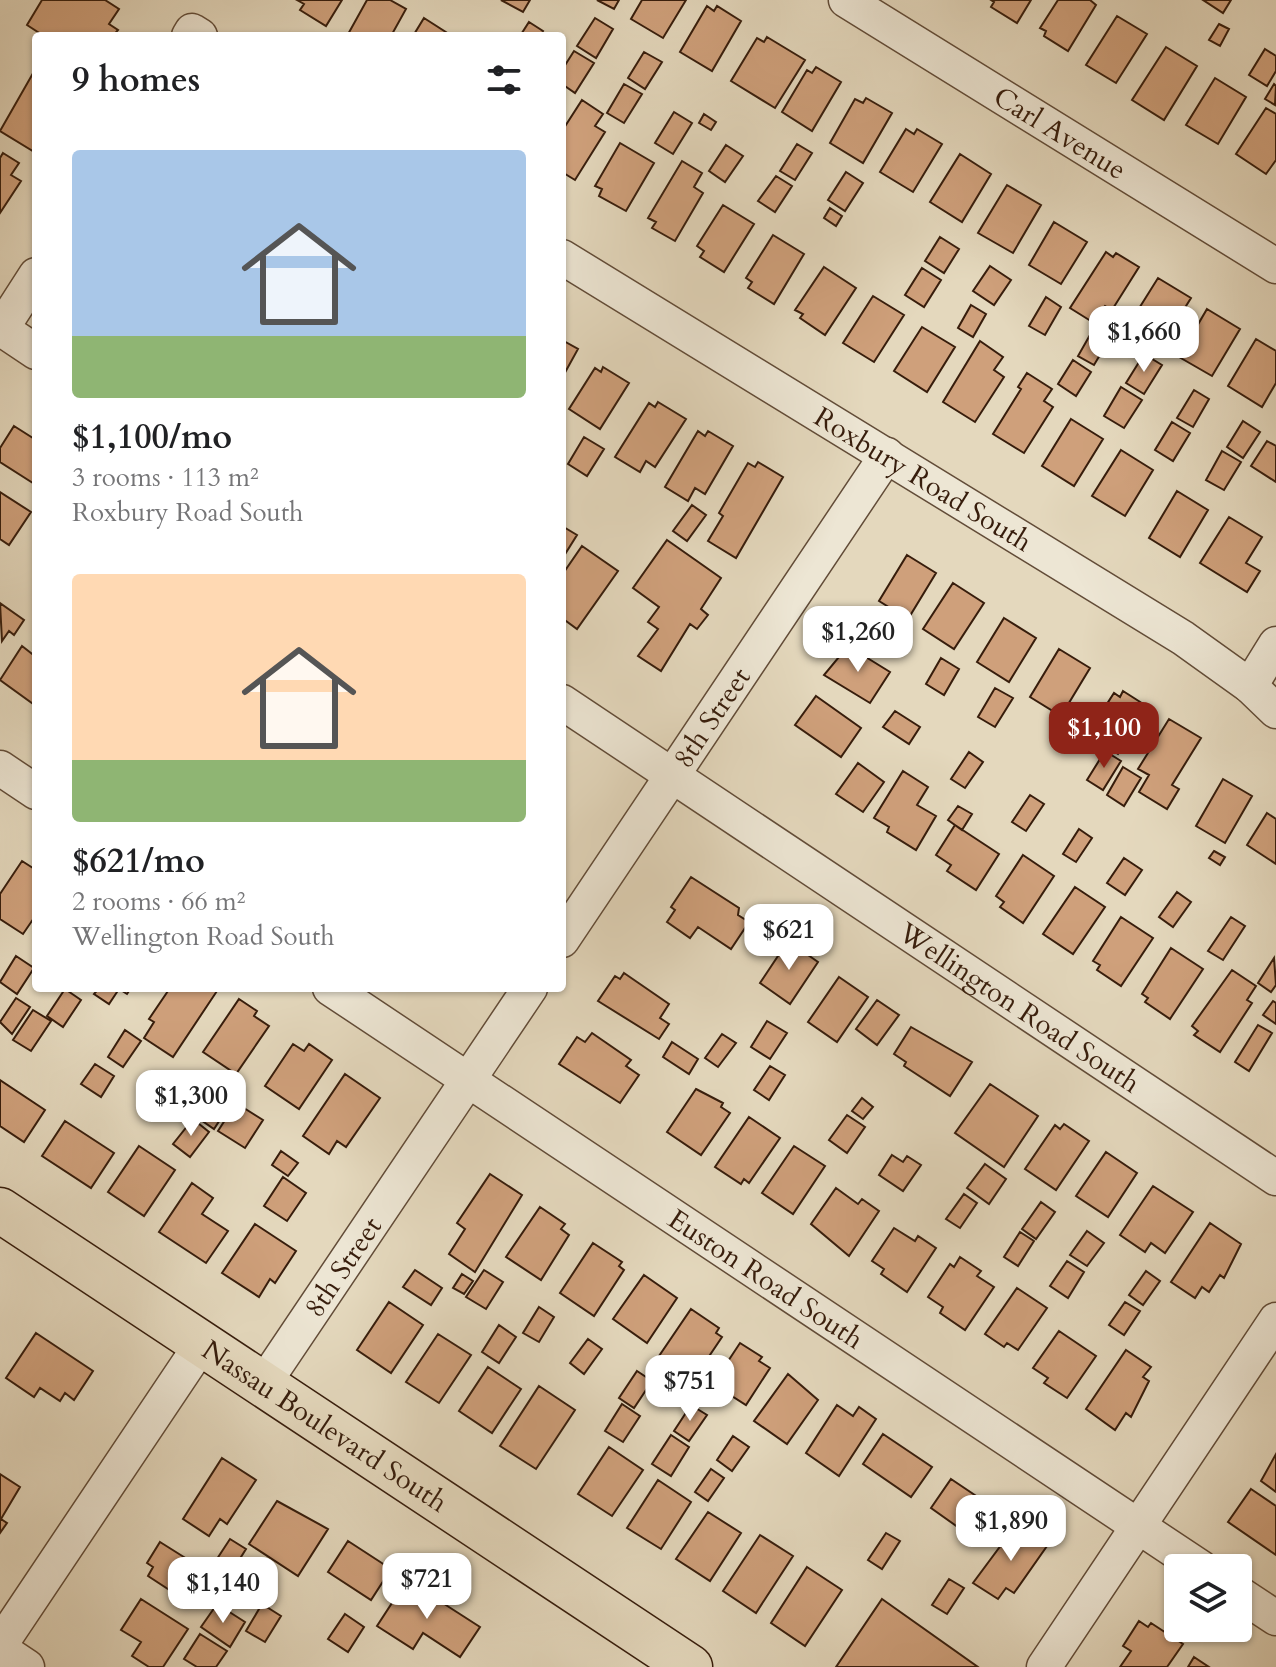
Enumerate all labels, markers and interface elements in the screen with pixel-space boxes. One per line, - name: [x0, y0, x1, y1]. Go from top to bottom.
- text: 9 homes: [72, 57, 200, 103]
- icon: filters: [482, 58, 526, 102]
- street label: Carl Avenue: [986, 78, 1133, 189]
- icon: home: [227, 202, 371, 346]
- pin: $1,660: [1079, 306, 1209, 374]
- text: $1,660: [1107, 314, 1181, 349]
- street label: Roxbury Road South: [807, 398, 1039, 561]
- text: $1,100/mo: [72, 414, 232, 460]
- text: 3 rooms · 113 m²: [72, 460, 259, 495]
- text: Roxbury Road South: [72, 495, 303, 530]
- pin: $1,260: [793, 606, 923, 674]
- text: $1,260: [821, 614, 895, 649]
- icon: home: [227, 626, 371, 770]
- street label: 8th Street: [665, 660, 759, 776]
- pin: $1,100: [1039, 702, 1169, 770]
- text: $1,100: [1067, 710, 1141, 745]
- text: $621/mo: [72, 838, 205, 884]
- text: 2 rooms · 66 m²: [72, 884, 245, 919]
- pin: $621: [742, 904, 836, 972]
- text: $621: [762, 912, 816, 947]
- street label: Wellington Road South: [890, 913, 1147, 1102]
- text: Wellington Road South: [72, 919, 334, 954]
- pin: $1,300: [126, 1070, 256, 1138]
- text: $1,300: [154, 1078, 228, 1113]
- street label: Euston Road South: [660, 1200, 871, 1358]
- street label: 8th Street: [296, 1209, 391, 1325]
- street label: Nassau Boulevard South: [195, 1331, 455, 1521]
- pin: $751: [643, 1355, 737, 1423]
- text: $751: [663, 1363, 717, 1398]
- pin: $1,890: [946, 1495, 1076, 1563]
- text: $1,890: [974, 1503, 1048, 1538]
- pin: $721: [380, 1553, 474, 1621]
- map controls: [1164, 1554, 1252, 1642]
- button: layers: [1164, 1554, 1252, 1642]
- pin: $1,140: [158, 1557, 288, 1625]
- text: $721: [400, 1561, 454, 1596]
- text: $1,140: [186, 1565, 260, 1600]

